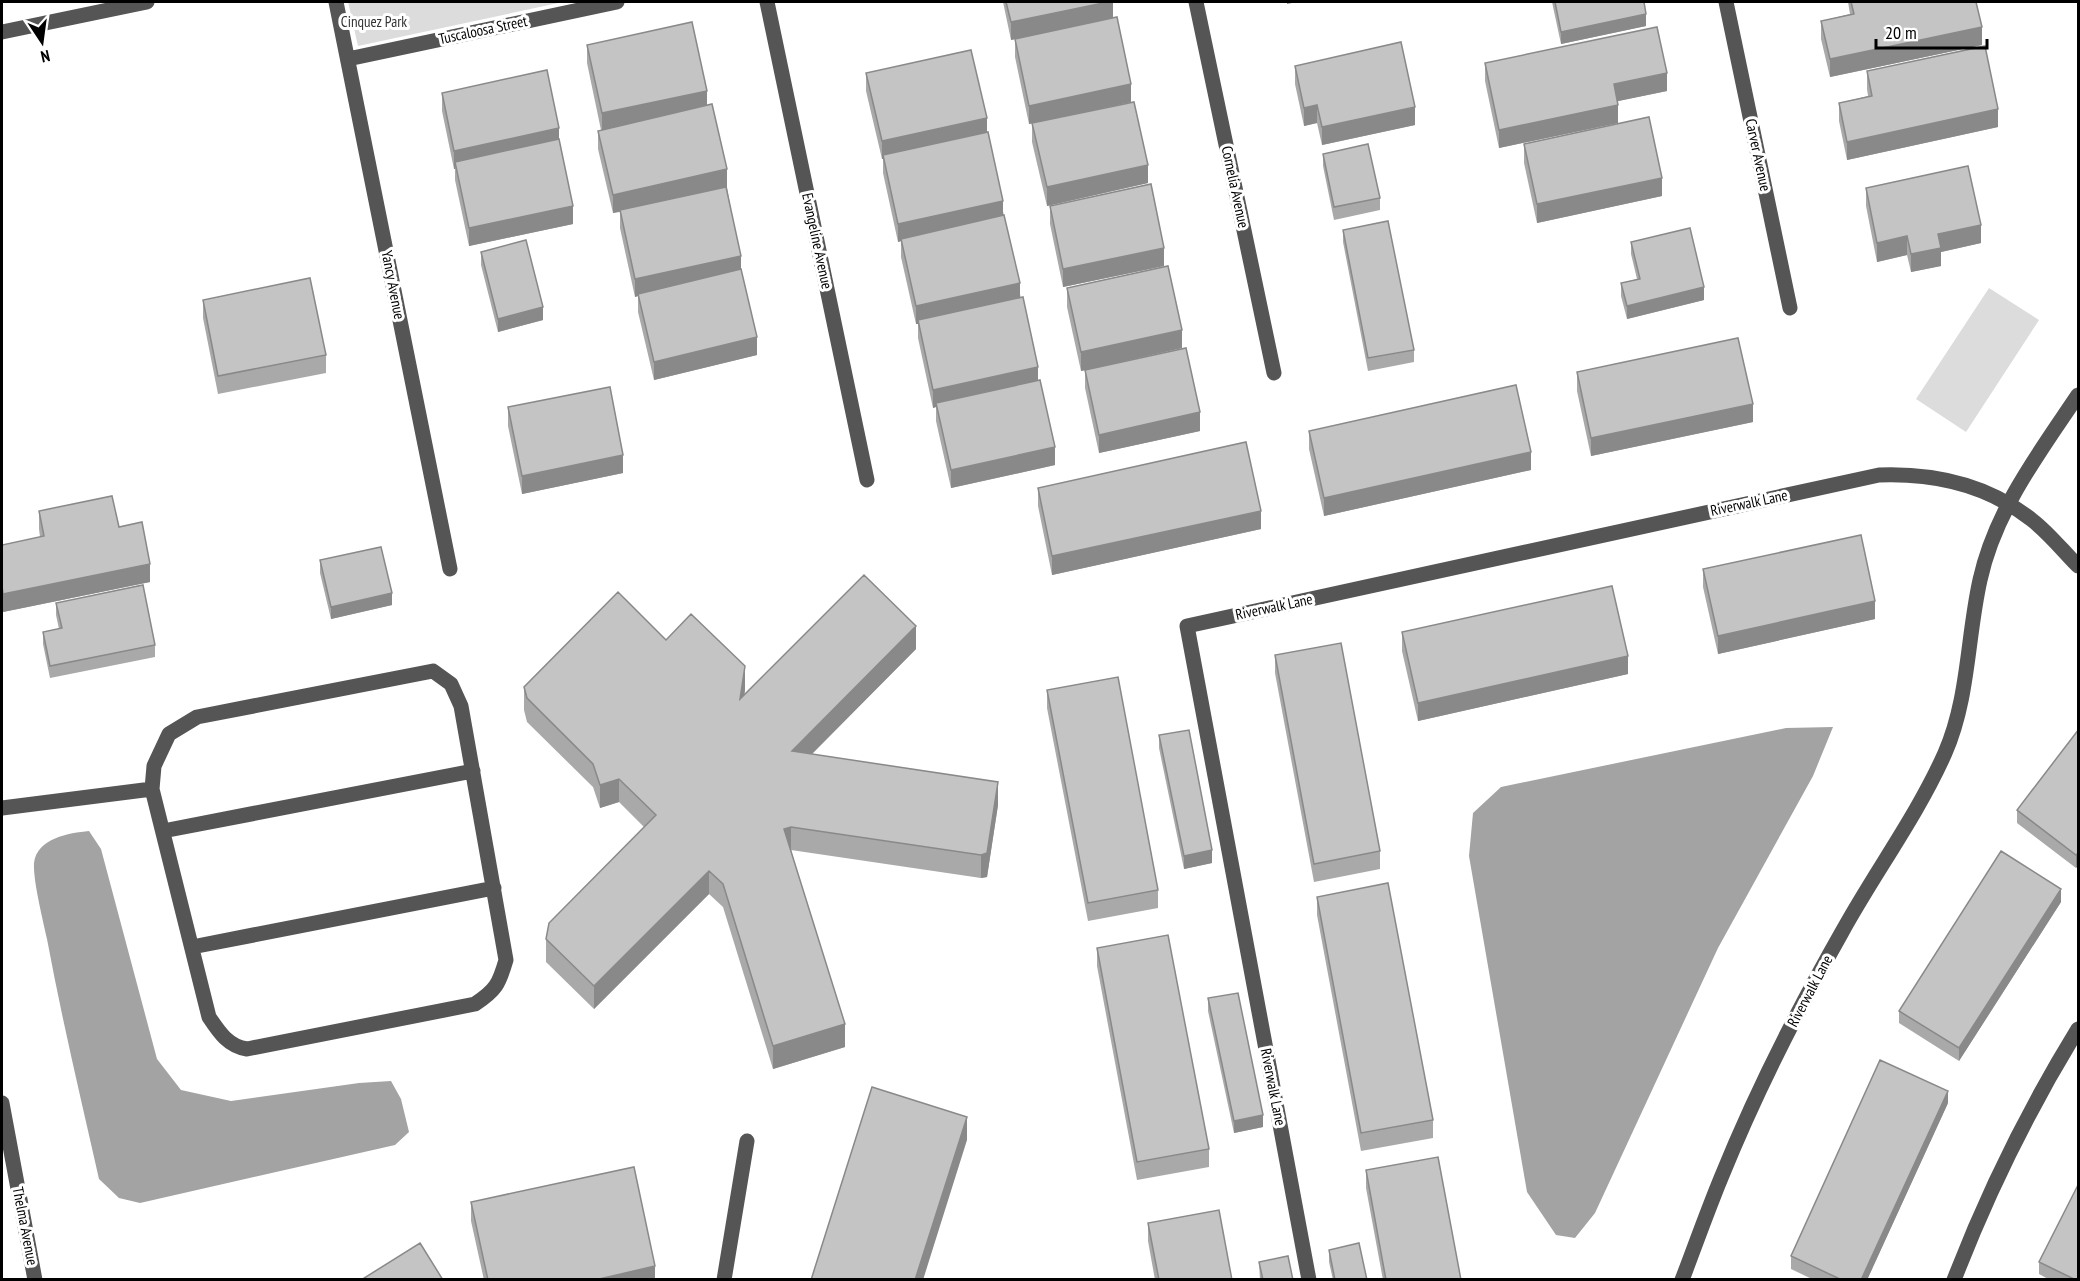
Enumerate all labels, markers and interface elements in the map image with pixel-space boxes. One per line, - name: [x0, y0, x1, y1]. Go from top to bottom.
- street label: Tuscaloosa Street: [437, 11, 529, 48]
- north arrow: [12, 12, 72, 72]
- park label: Cinquez Park: [341, 12, 407, 31]
- scale bar: [1876, 12, 1987, 50]
- text: 20 m: [1885, 21, 1917, 44]
- text: N: [39, 46, 52, 67]
- street label: Carver Avenue: [1742, 117, 1775, 193]
- street label: Cornelia Avenue: [1218, 144, 1253, 230]
- street label: Evangeline Avenue: [798, 191, 837, 291]
- street label: Yancy Avenue: [378, 249, 409, 321]
- street label: Riverwalk Lane: [1709, 485, 1789, 520]
- street label: Riverwalk Lane: [1234, 589, 1314, 624]
- street label: Riverwalk Lane: [1783, 952, 1836, 1030]
- street label: Riverwalk Lane: [1257, 1047, 1290, 1127]
- street label: Thelma Avenue: [9, 1185, 42, 1267]

